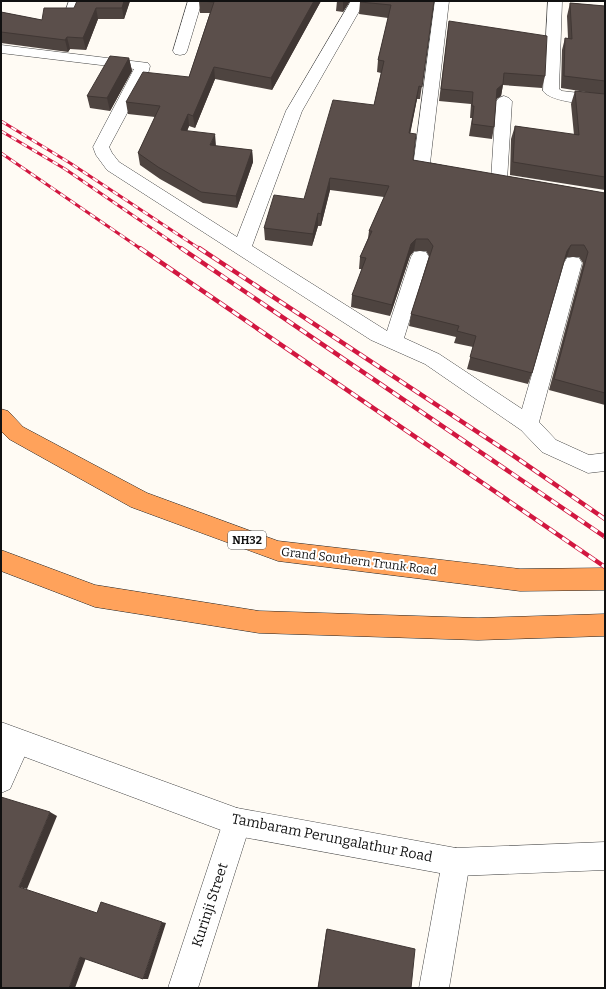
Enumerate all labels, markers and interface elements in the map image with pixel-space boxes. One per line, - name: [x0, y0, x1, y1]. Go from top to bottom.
- road number: NH32: [228, 531, 266, 549]
- street label: Grand Southern Trunk Road: [280, 545, 438, 577]
- street label: Tambaram Perungalathur Road: [230, 810, 434, 866]
- street label: Kurinji Street: [188, 861, 232, 949]

